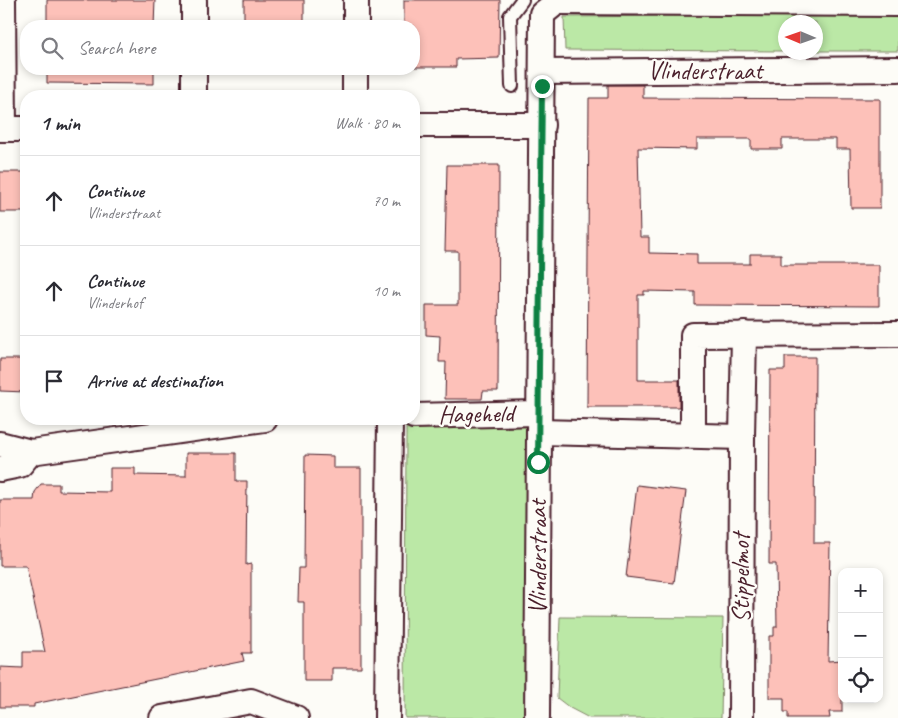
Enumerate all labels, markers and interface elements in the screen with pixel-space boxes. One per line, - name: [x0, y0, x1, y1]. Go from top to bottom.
- north arrow: [778, 15, 823, 60]
- search box: [20, 20, 420, 75]
- icon: search: [38, 34, 66, 62]
- text: Search here: [78, 36, 155, 60]
- street label: Vlinderstraat: [648, 55, 765, 87]
- route end: [531, 75, 554, 98]
- text: 1 min: [40, 110, 80, 136]
- text: Walk · 80 m: [335, 113, 400, 133]
- text: Continue: [87, 179, 144, 203]
- icon: ahead: [40, 187, 68, 215]
- text: 70 m: [373, 191, 400, 211]
- text: Vlinderstraat: [87, 203, 160, 223]
- text: Continue: [87, 269, 144, 293]
- icon: ahead: [40, 277, 68, 305]
- text: 10 m: [373, 281, 400, 301]
- text: Vlinderhof: [87, 293, 143, 313]
- icon: arrive: [40, 367, 68, 395]
- text: Arrive at destination: [87, 369, 223, 393]
- street label: Hageheld: [438, 397, 518, 431]
- route start: [527, 451, 550, 474]
- street label: Vlinderstraat: [522, 497, 554, 614]
- street label: Stippelmot: [725, 530, 757, 623]
- map controls: [838, 568, 883, 703]
- button: +: [838, 568, 883, 613]
- button: −: [838, 613, 883, 658]
- button: locate: [838, 658, 883, 703]

